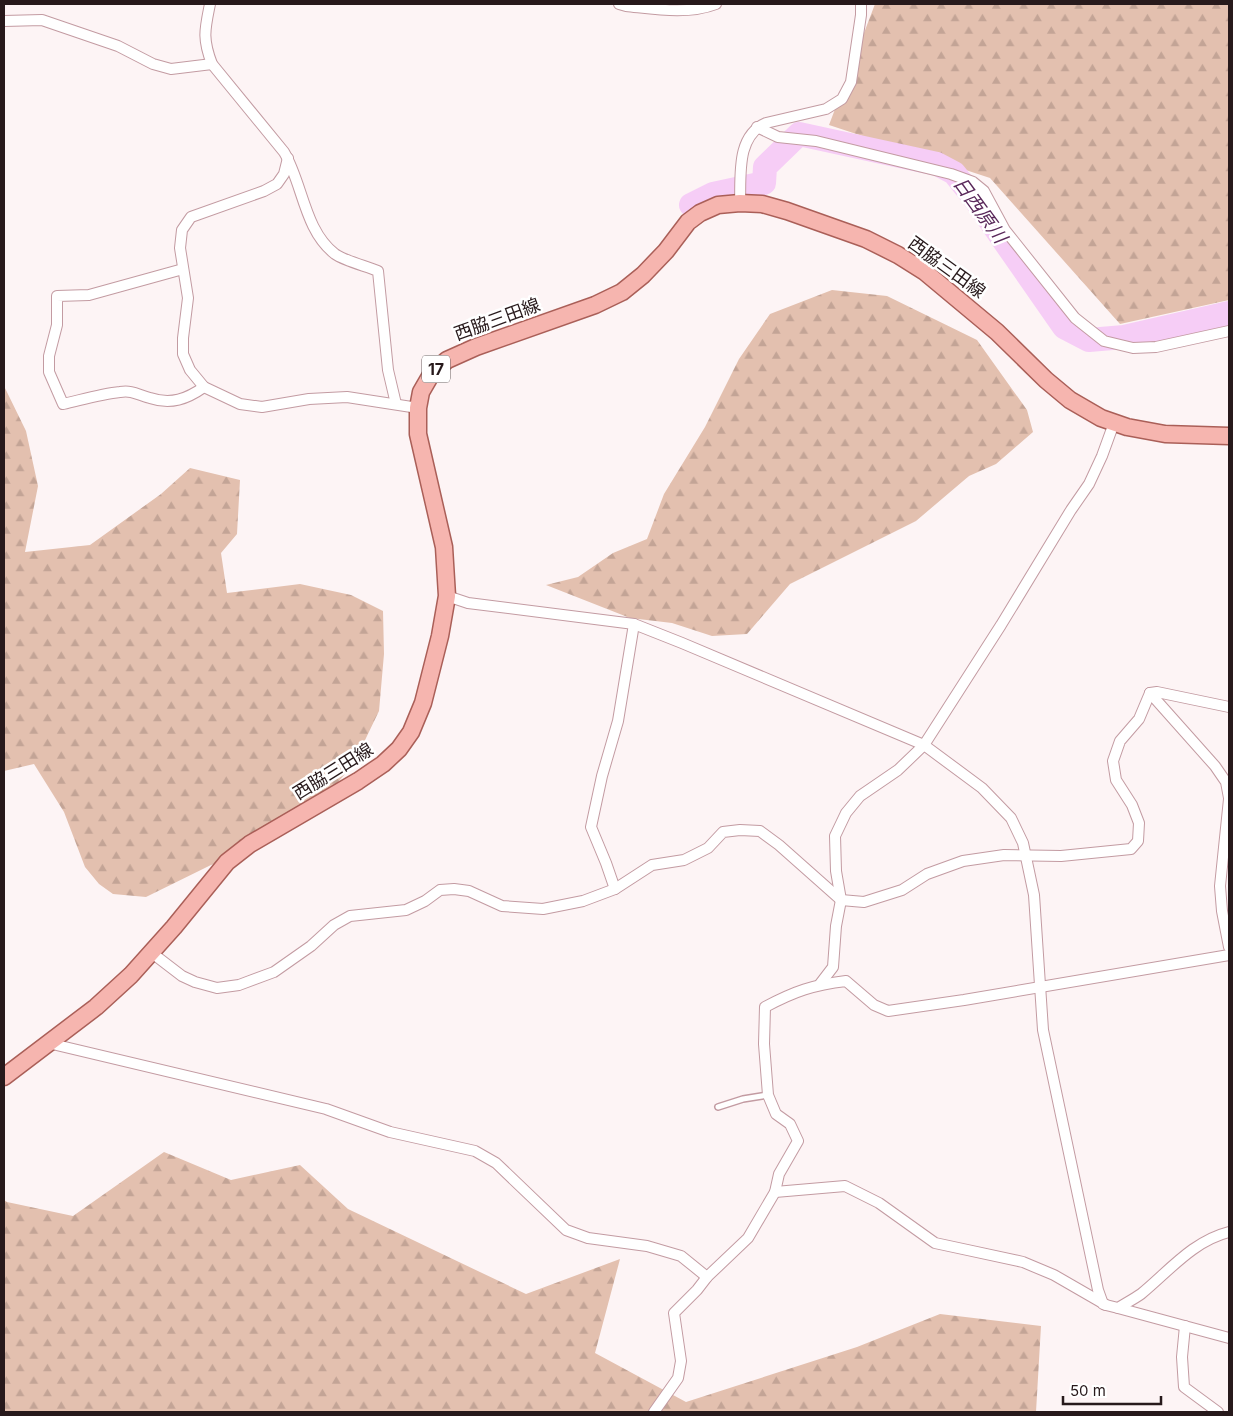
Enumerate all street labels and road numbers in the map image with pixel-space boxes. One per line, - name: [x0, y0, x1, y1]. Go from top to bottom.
- street label: 西脇三田線: [904, 232, 990, 302]
- street label: 西脇三田線: [451, 294, 543, 344]
- road number: 17: [422, 356, 450, 382]
- street label: 西脇三田線: [289, 738, 377, 804]

